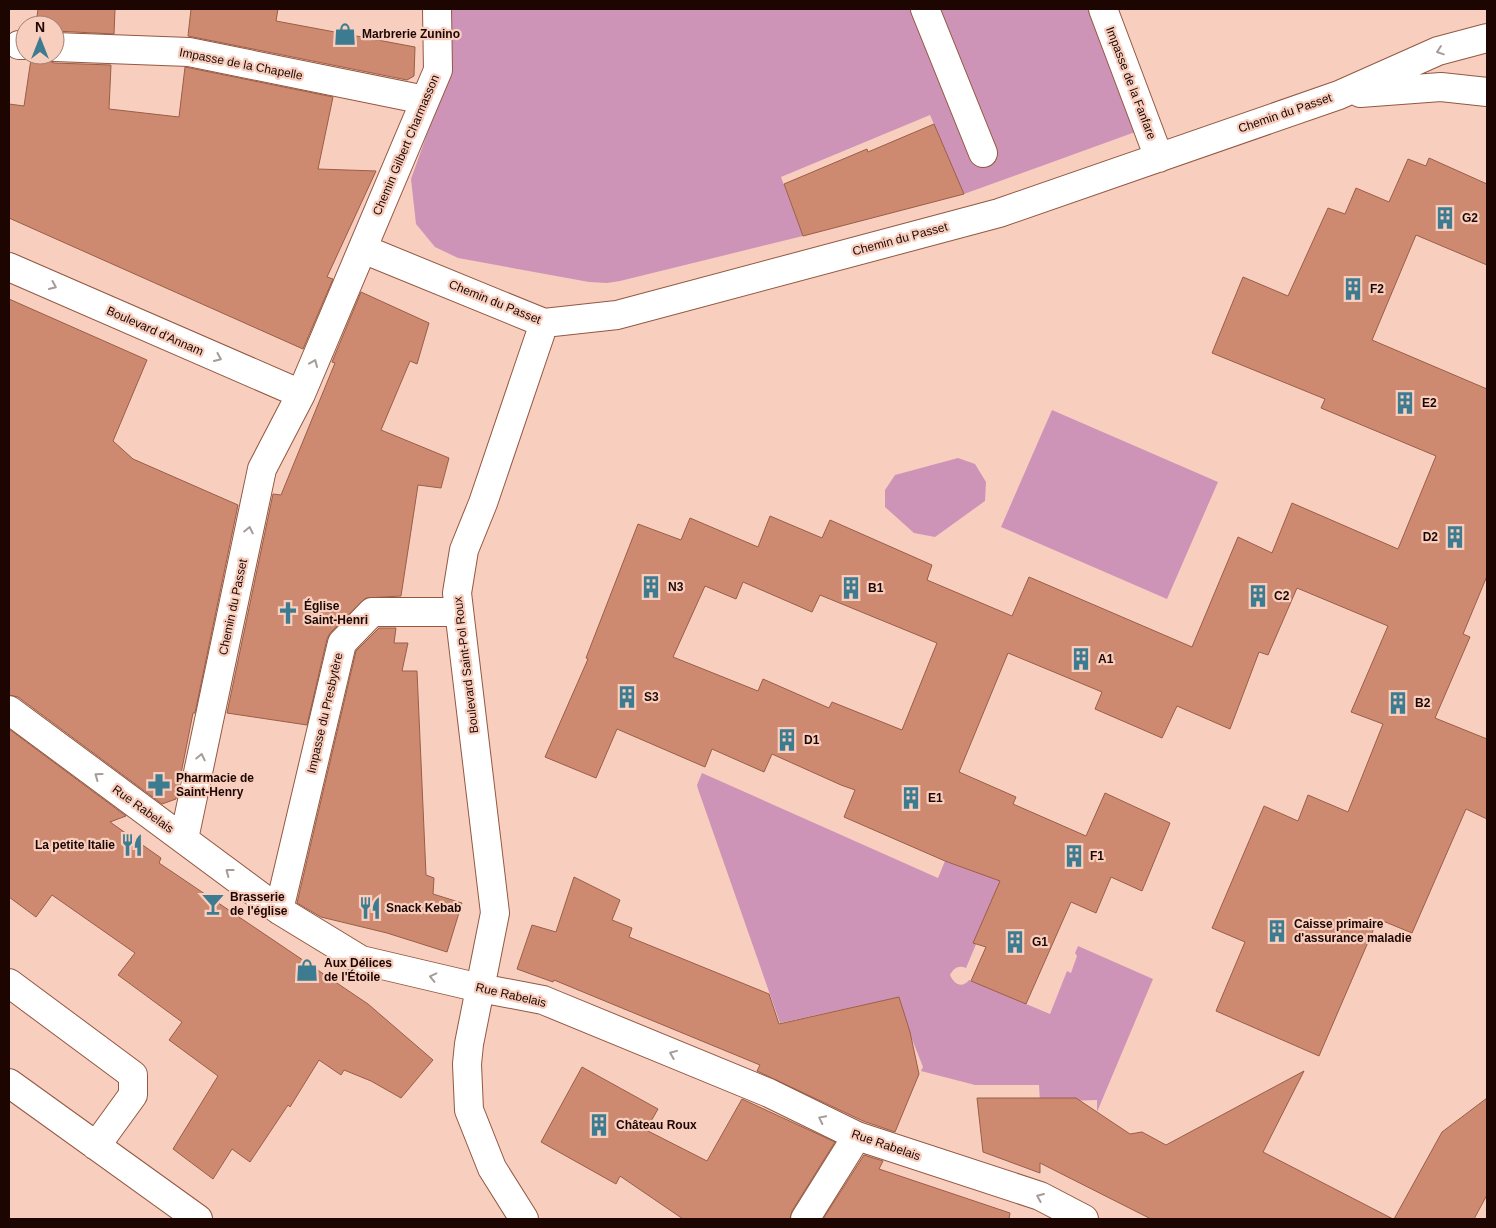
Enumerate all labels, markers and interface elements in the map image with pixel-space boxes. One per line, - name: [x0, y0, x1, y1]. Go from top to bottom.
- north arrow: [15, 15, 65, 65]
- text: N: [35, 19, 45, 35]
- shop icon: Marbrerie Zunino: [332, 21, 358, 47]
- street label: Impasse de la Fanfare: [1103, 25, 1159, 142]
- place label: Marbrerie Zunino: [362, 27, 460, 41]
- street label: Impasse de la Chapelle: [178, 45, 304, 83]
- one-way arrow: [1436, 45, 1445, 55]
- street label: Chemin Gilbert Charmasson: [370, 73, 442, 217]
- street label: Chemin du Passet: [1236, 90, 1334, 136]
- building icon: G2: [1432, 205, 1458, 231]
- place label: G2: [1462, 211, 1478, 225]
- street label: Chemin du Passet: [851, 219, 950, 258]
- building icon: F2: [1340, 276, 1366, 302]
- street label: Chemin du Passet: [447, 277, 544, 327]
- one-way arrow: [48, 280, 57, 291]
- place label: F2: [1370, 282, 1384, 296]
- street label: Boulevard d'Annam: [104, 303, 206, 359]
- one-way arrow: [213, 352, 222, 363]
- one-way arrow: [308, 359, 319, 368]
- building icon: E2: [1392, 390, 1418, 416]
- place label: E2: [1422, 396, 1437, 410]
- building icon: D2: [1442, 524, 1468, 550]
- one-way arrow: [243, 525, 254, 534]
- place label: D2: [1423, 530, 1438, 544]
- street label: Chemin du Passet: [216, 557, 250, 656]
- building icon: N3: [638, 574, 664, 600]
- building icon: B1: [838, 575, 864, 601]
- place label: N3: [668, 580, 684, 594]
- place label: B1: [868, 581, 884, 595]
- building icon: C2: [1245, 583, 1271, 609]
- place label: C2: [1274, 589, 1290, 603]
- street label: Boulevard Saint-Pol Roux: [451, 596, 481, 734]
- place label: Église Saint-Henri: [304, 598, 368, 627]
- church icon: Église Saint-Henri: [275, 600, 301, 626]
- building icon: A1: [1068, 646, 1094, 672]
- street label: Impasse du Presbytère: [304, 651, 346, 775]
- place label: A1: [1098, 652, 1114, 666]
- building icon: S3: [614, 684, 640, 710]
- place label: S3: [644, 690, 659, 704]
- building icon: B2: [1385, 690, 1411, 716]
- place label: B2: [1415, 696, 1431, 710]
- building icon: D1: [774, 727, 800, 753]
- place label: D1: [804, 733, 820, 747]
- one-way arrow: [195, 753, 206, 761]
- place label: Pharmacie de Saint-Henry: [176, 771, 254, 799]
- pharmacy icon: Pharmacie de Saint-Henry: [146, 772, 172, 798]
- one-way arrow: [94, 773, 104, 782]
- street label: Rue Rabelais: [110, 782, 176, 836]
- building icon: E1: [898, 785, 924, 811]
- place label: E1: [928, 791, 943, 805]
- restaurant icon: La petite Italie: [119, 832, 145, 858]
- place label: La petite Italie: [35, 838, 115, 852]
- building icon: F1: [1061, 843, 1087, 869]
- place label: F1: [1090, 849, 1104, 863]
- one-way arrow: [226, 870, 235, 878]
- place label: Brasserie de l'église: [230, 890, 288, 918]
- bar icon: Brasserie de l'église: [200, 891, 226, 917]
- restaurant icon: Snack Kebab: [357, 895, 383, 921]
- place label: Snack Kebab: [386, 901, 461, 915]
- place label: Caisse primaire d'assurance maladie: [1294, 917, 1412, 945]
- building icon: Caisse primaire d'assurance maladie: [1264, 918, 1290, 944]
- building icon: G1: [1002, 929, 1028, 955]
- place label: G1: [1032, 935, 1048, 949]
- place label: Aux Délices de l'Étoile: [324, 956, 392, 984]
- shop icon: Aux Délices de l'Étoile: [294, 957, 320, 983]
- one-way arrow: [428, 972, 437, 983]
- street label: Rue Rabelais: [474, 980, 548, 1010]
- one-way arrow: [669, 1049, 678, 1060]
- building icon: Château Roux: [586, 1112, 612, 1138]
- one-way arrow: [818, 1115, 827, 1125]
- place label: Château Roux: [616, 1118, 697, 1132]
- street label: Rue Rabelais: [850, 1127, 922, 1163]
- one-way arrow: [1036, 1193, 1045, 1204]

